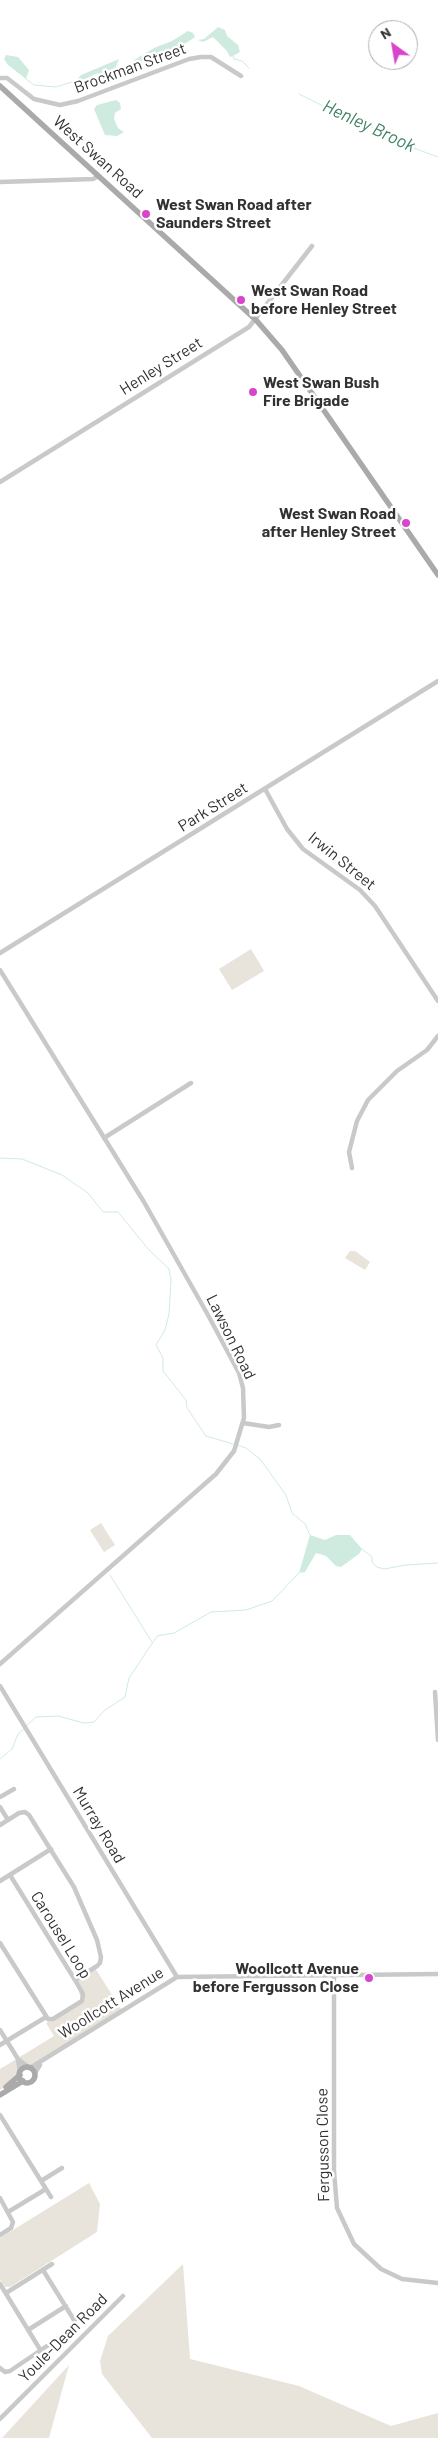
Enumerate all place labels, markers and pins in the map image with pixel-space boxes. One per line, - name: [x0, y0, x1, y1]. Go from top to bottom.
- place label: West Swan Road after Saunders Street: [156, 195, 312, 233]
- marker: West Swan Road after Saunders Street: [140, 208, 152, 220]
- place label: West Swan Road before Henley Street: [251, 281, 397, 319]
- marker: West Swan Road before Henley Street: [235, 294, 247, 306]
- place label: West Swan Bush Fire Brigade: [263, 373, 379, 411]
- marker: West Swan Bush Fire Brigade: [247, 386, 259, 398]
- place label: West Swan Road after Henley Street: [262, 504, 396, 542]
- marker: West Swan Road after Henley Street: [400, 517, 412, 529]
- place label: Woollcott Avenue before Fergusson Close: [193, 1959, 359, 1997]
- marker: Woollcott Avenue before Fergusson Close: [363, 1972, 375, 1984]

